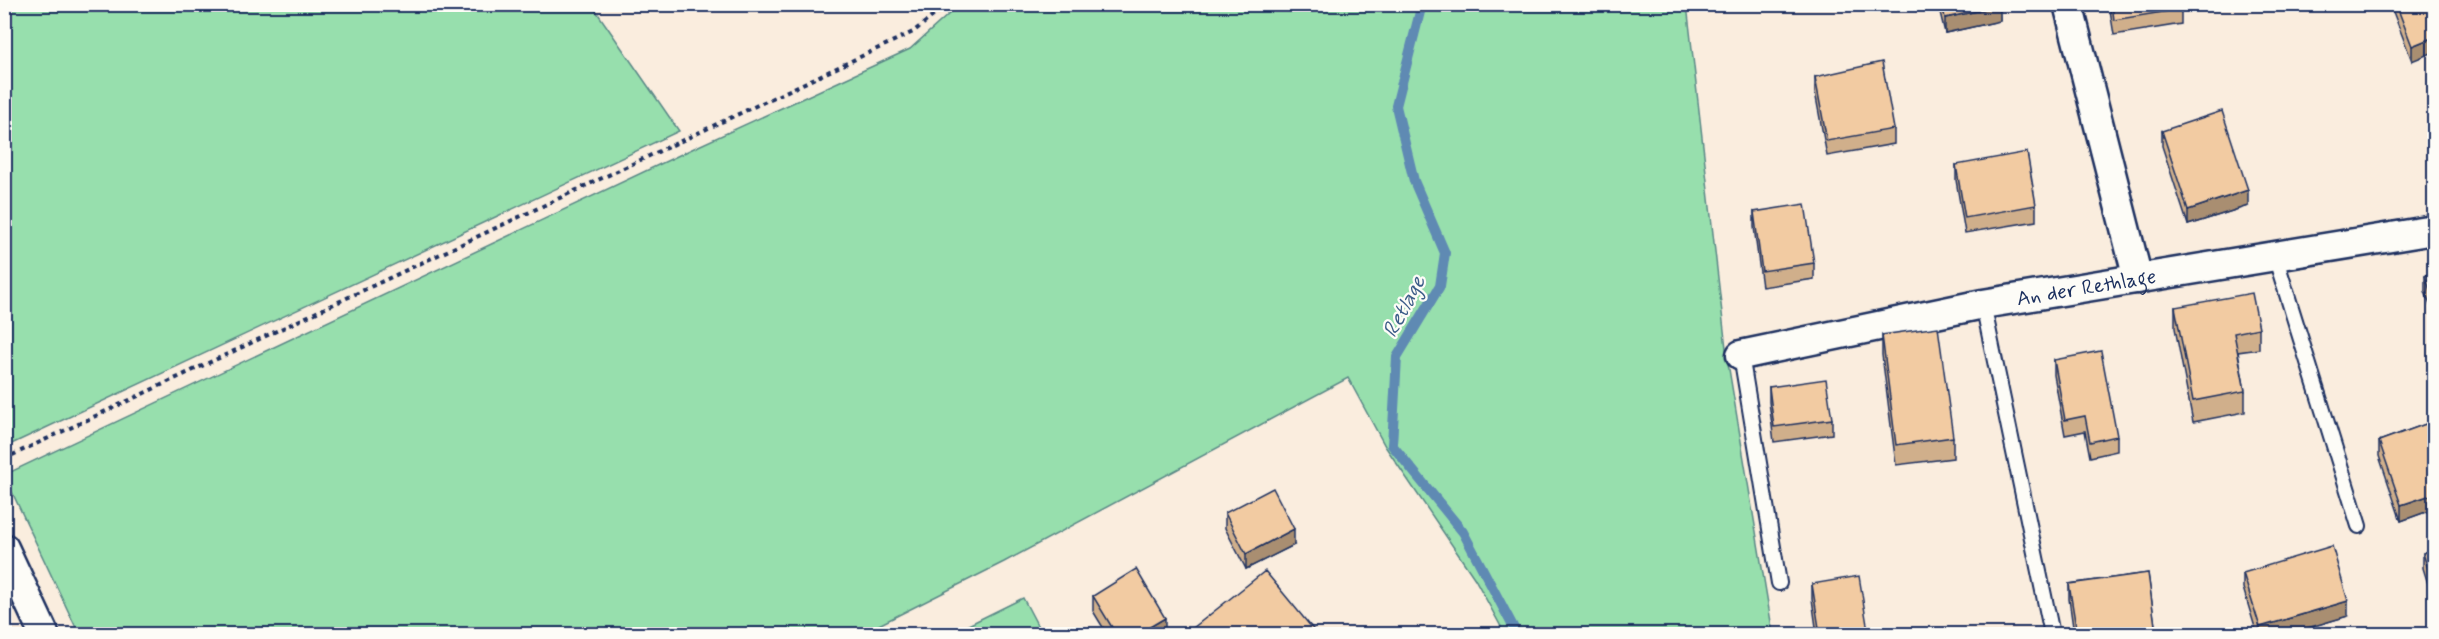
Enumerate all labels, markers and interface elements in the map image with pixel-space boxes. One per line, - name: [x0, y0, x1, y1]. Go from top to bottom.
- street label: An der Rethlage: [2015, 263, 2158, 313]
- water label: Retlage: [1377, 270, 1434, 343]

